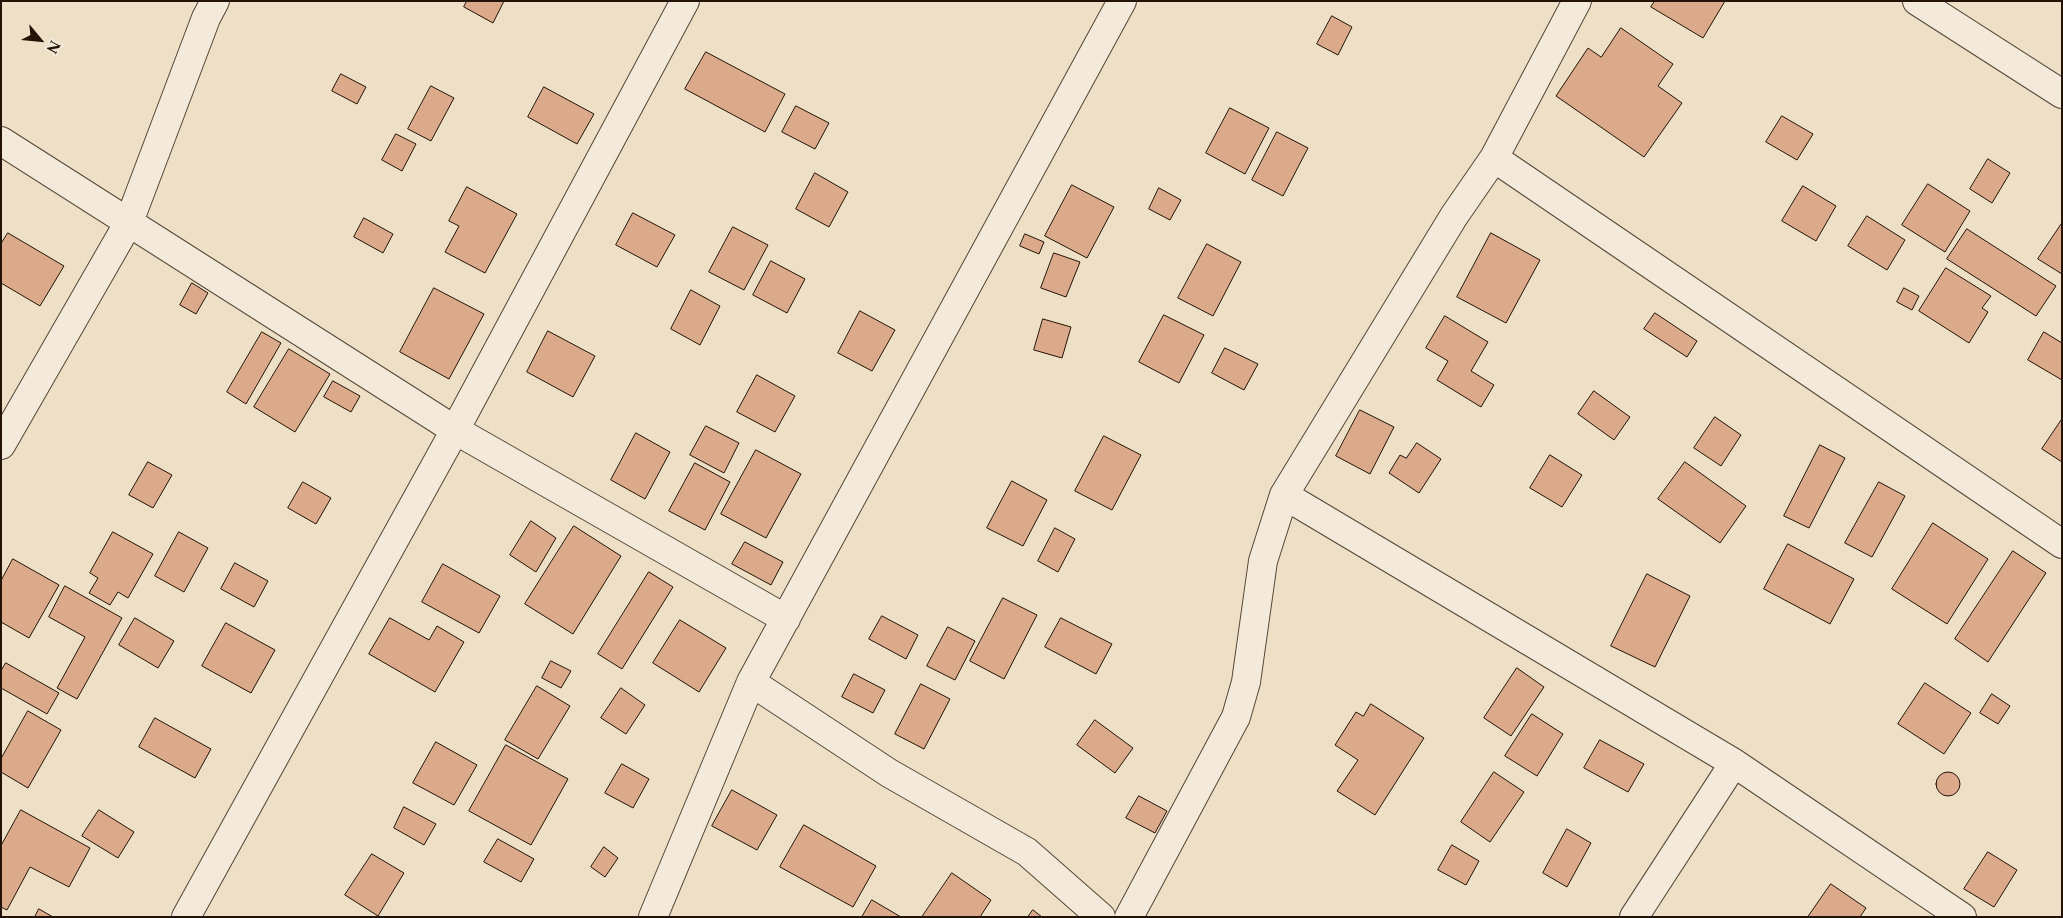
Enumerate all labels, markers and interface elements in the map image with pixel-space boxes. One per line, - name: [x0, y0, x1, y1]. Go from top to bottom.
- north arrow: [15, 15, 65, 65]
- text: N: [42, 37, 64, 57]

